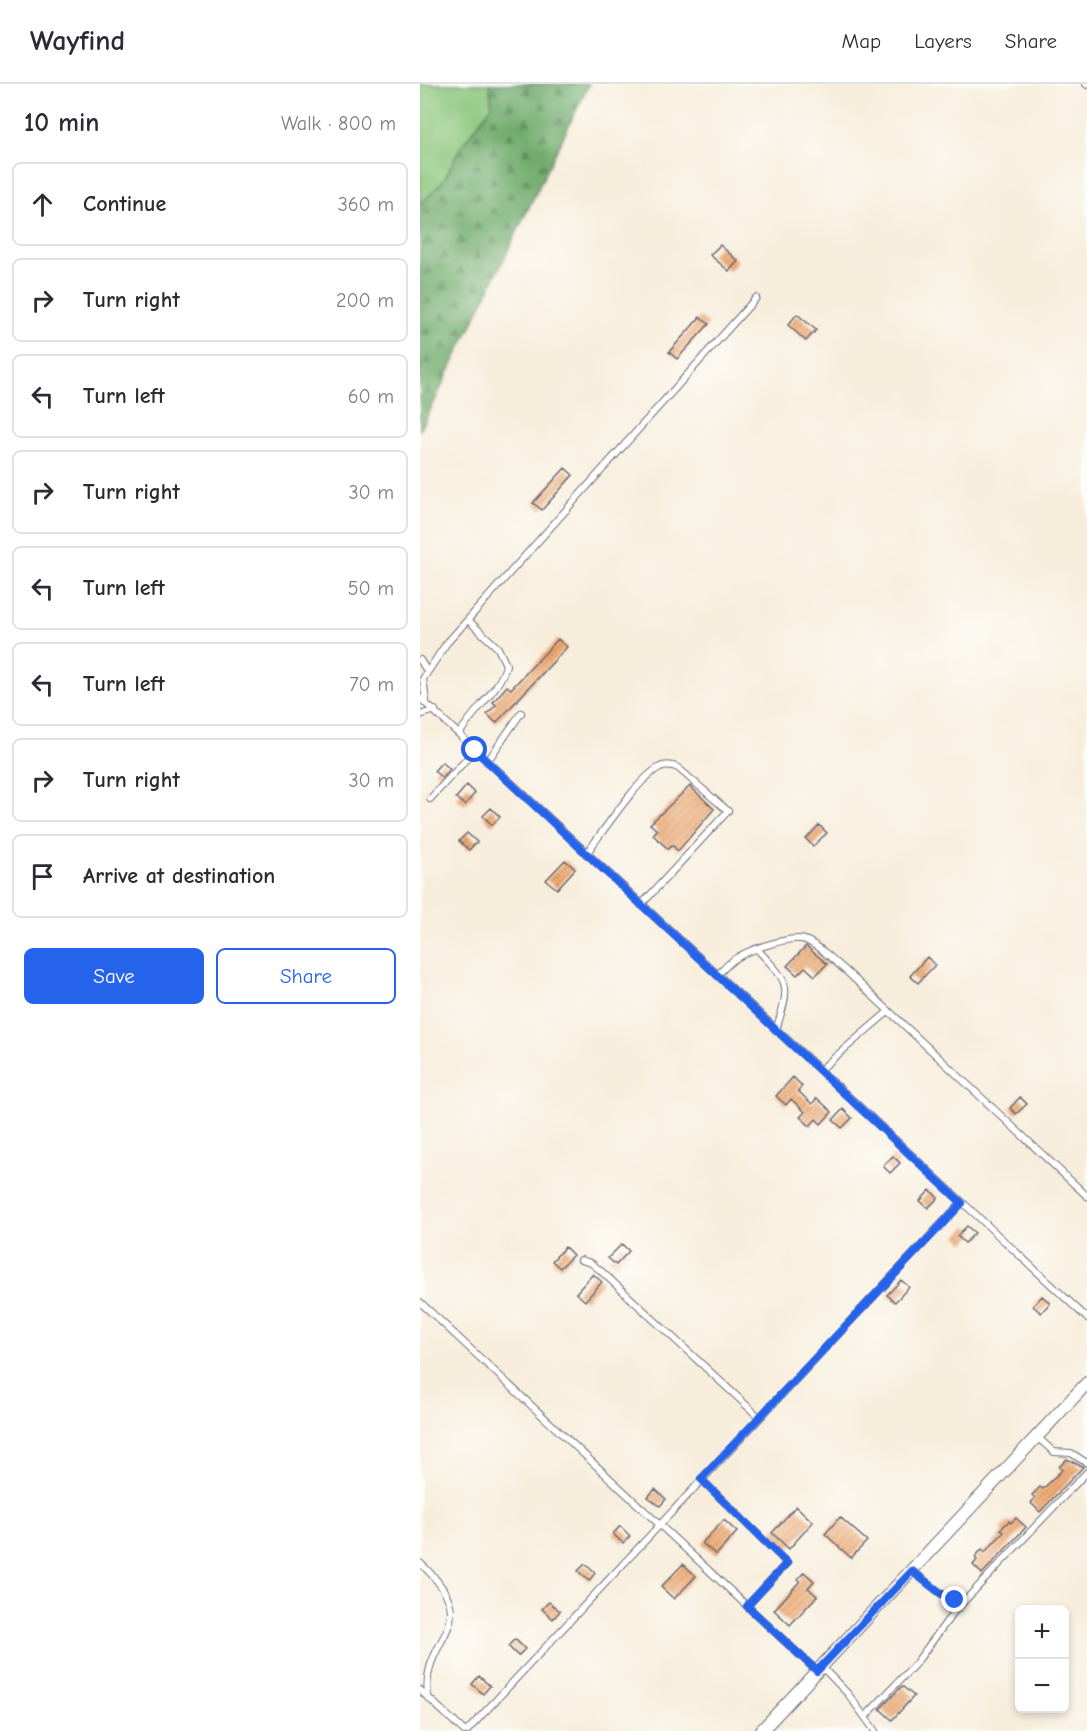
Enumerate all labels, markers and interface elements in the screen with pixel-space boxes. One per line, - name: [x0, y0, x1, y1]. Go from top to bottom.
- text: Wayfind: [30, 25, 125, 57]
- text: Map: [842, 29, 881, 53]
- text: Layers: [914, 29, 972, 53]
- text: Share: [1005, 29, 1057, 53]
- text: 10 min: [24, 108, 99, 138]
- text: Walk · 800 m: [281, 112, 396, 135]
- icon: ahead: [26, 188, 59, 221]
- text: Continue: [83, 191, 166, 217]
- text: 360 m: [338, 193, 394, 216]
- icon: right: [26, 284, 59, 317]
- text: Turn right: [83, 287, 180, 313]
- text: 200 m: [336, 289, 394, 312]
- icon: left: [26, 380, 59, 413]
- text: Turn left: [83, 383, 165, 409]
- text: 60 m: [348, 385, 394, 408]
- icon: right: [26, 476, 59, 509]
- text: Turn right: [83, 479, 180, 505]
- text: 30 m: [348, 481, 394, 504]
- icon: left: [26, 572, 59, 605]
- text: Turn left: [83, 575, 165, 601]
- text: 50 m: [348, 577, 394, 600]
- icon: left: [26, 668, 59, 701]
- text: Turn left: [83, 671, 165, 697]
- text: 70 m: [349, 673, 394, 696]
- route start: [461, 736, 487, 762]
- icon: right: [26, 764, 59, 797]
- text: Turn right: [83, 767, 180, 793]
- text: 30 m: [348, 769, 394, 792]
- icon: arrive: [26, 860, 59, 893]
- text: Arrive at destination: [83, 863, 275, 889]
- button: Save: [24, 948, 204, 1004]
- button: Share: [216, 948, 396, 1004]
- route end: [941, 1586, 967, 1612]
- map controls: [1015, 1605, 1069, 1713]
- button: +: [1015, 1605, 1069, 1659]
- button: −: [1015, 1659, 1069, 1713]

